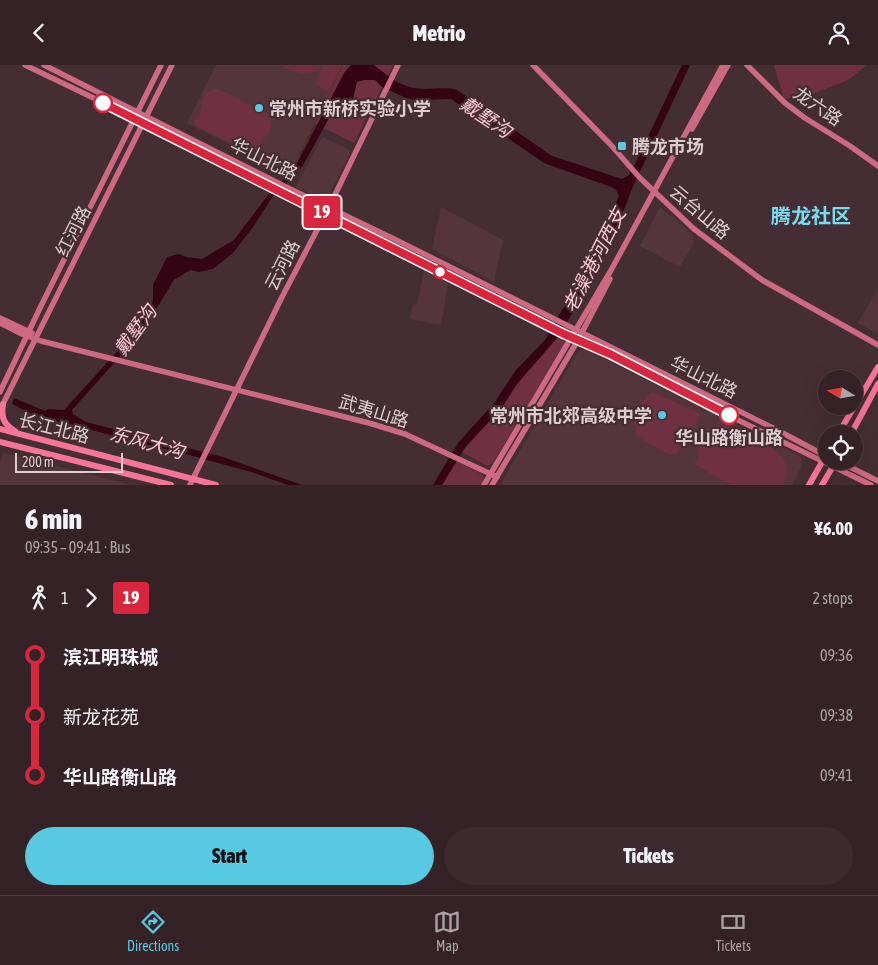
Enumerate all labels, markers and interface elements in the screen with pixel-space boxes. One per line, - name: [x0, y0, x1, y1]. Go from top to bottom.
- icon: back: [25, 19, 53, 47]
- icon: person: [825, 19, 853, 47]
- text: Metrio: [413, 20, 465, 46]
- street label: 龙六路: [790, 82, 846, 130]
- water label: 戴墅沟: [456, 92, 517, 143]
- unlabelled marker: [93, 93, 113, 113]
- place label: 常州市新桥实验小学: [269, 98, 431, 119]
- marker: 常州市新桥实验小学: [253, 102, 265, 114]
- street label: 华山北路: [227, 134, 301, 184]
- place label: 腾龙市场: [632, 136, 704, 157]
- marker: 腾龙市场: [616, 140, 628, 152]
- street label: 云台山路: [666, 181, 734, 243]
- line badge: 19: [300, 196, 344, 228]
- text: 19: [314, 201, 330, 222]
- street label: 红河路: [51, 202, 95, 260]
- water label: 老澡港河西支: [558, 202, 631, 316]
- district label: 腾龙社区: [771, 204, 851, 227]
- street label: 云河路: [260, 236, 304, 294]
- unlabelled marker: [433, 265, 447, 279]
- water label: 戴墅沟: [109, 299, 162, 360]
- street label: 华山北路: [667, 352, 741, 402]
- north arrow: [818, 370, 862, 415]
- map controls: [818, 370, 863, 470]
- street label: 武夷山路: [337, 390, 411, 432]
- place label: 常州市北郊高级中学: [490, 405, 652, 426]
- marker: 华山路衡山路: [719, 405, 739, 425]
- street label: 长江北路: [17, 409, 91, 447]
- marker: 常州市北郊高级中学: [656, 409, 668, 421]
- water label: 东风大沟: [107, 422, 188, 463]
- button: locate: [818, 425, 863, 470]
- place label: 华山路衡山路: [675, 427, 783, 448]
- scale bar: [15, 450, 122, 473]
- text: 200 m: [22, 454, 54, 470]
- text: 6 min: [25, 503, 82, 535]
- text: ¥6.00: [814, 517, 853, 539]
- text: 09:35 – 09:41 · Bus: [25, 538, 130, 556]
- icon: walk: [25, 584, 53, 612]
- icon: forward: [77, 584, 105, 612]
- text: 19: [123, 587, 139, 608]
- text: 1: [61, 589, 69, 607]
- text: 2 stops: [812, 589, 853, 607]
- text: 滨江明珠城: [63, 646, 158, 668]
- text: 09:36: [820, 646, 853, 664]
- text: 新龙花苑: [63, 706, 139, 728]
- text: 09:38: [820, 706, 853, 724]
- text: 华山路衡山路: [63, 766, 177, 788]
- text: 09:41: [820, 766, 853, 784]
- button: Start: [25, 827, 434, 885]
- button: Tickets: [444, 827, 853, 885]
- tab: Directions: [127, 908, 179, 954]
- tab: Map: [433, 908, 461, 954]
- tab: Tickets: [715, 908, 751, 954]

